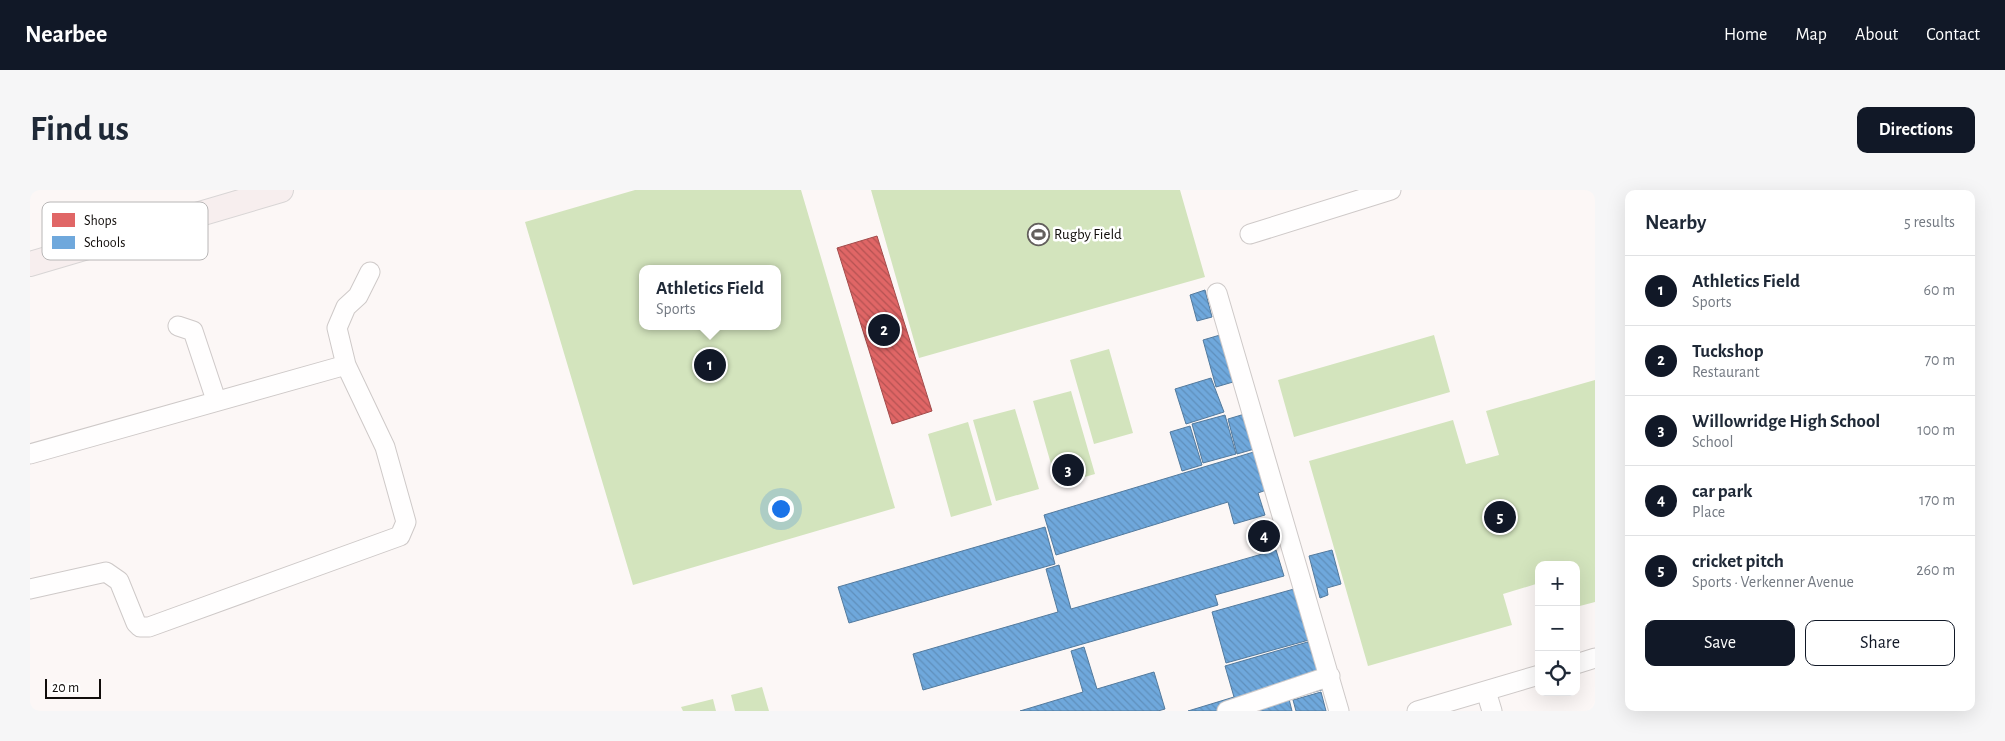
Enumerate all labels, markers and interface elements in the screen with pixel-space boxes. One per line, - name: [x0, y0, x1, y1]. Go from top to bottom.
- text: Nearbee: [25, 23, 107, 47]
- text: Home: [1724, 26, 1767, 44]
- text: Map: [1795, 26, 1827, 44]
- text: About: [1855, 26, 1898, 44]
- text: Contact: [1926, 26, 1980, 44]
- button: Directions: [1857, 107, 1975, 153]
- text: Find us: [30, 112, 129, 147]
- legend: [42, 202, 208, 260]
- text: Nearby: [1645, 212, 1706, 233]
- text: Shops: [84, 214, 117, 228]
- text: 5 results: [1904, 214, 1955, 230]
- sports icon: Rugby Field: [1026, 222, 1050, 246]
- place label: Rugby Field: [1054, 227, 1122, 242]
- text: Schools: [84, 236, 125, 250]
- popup: [639, 265, 781, 330]
- text: Athletics Field: [1692, 272, 1800, 291]
- text: Athletics Field: [656, 279, 764, 298]
- text: 1: [1658, 282, 1664, 298]
- text: 60 m: [1924, 282, 1955, 298]
- text: Sports: [1692, 294, 1732, 310]
- text: Sports: [656, 301, 696, 317]
- pin: 2: [868, 311, 900, 349]
- text: Tuckshop: [1692, 342, 1764, 361]
- pin: 1: [694, 346, 726, 384]
- text: 2: [1657, 352, 1665, 368]
- text: 70 m: [1924, 352, 1955, 368]
- text: Restaurant: [1692, 364, 1760, 380]
- text: Willowridge High School: [1692, 412, 1880, 431]
- text: 3: [1658, 422, 1664, 438]
- text: 100 m: [1917, 422, 1955, 438]
- text: School: [1692, 434, 1733, 450]
- pin: 3: [1052, 451, 1084, 489]
- text: car park: [1692, 482, 1752, 501]
- text: 4: [1657, 492, 1665, 508]
- text: 170 m: [1919, 492, 1955, 508]
- your location: [768, 496, 794, 522]
- pin: 5: [1484, 498, 1516, 536]
- text: Place: [1692, 504, 1725, 520]
- pin: 4: [1248, 517, 1280, 555]
- text: cricket pitch: [1692, 552, 1784, 571]
- map controls: [1535, 561, 1580, 696]
- button: +: [1535, 561, 1580, 606]
- text: 5: [1658, 562, 1664, 578]
- text: 260 m: [1916, 562, 1955, 578]
- text: Sports · Verkenner Avenue: [1692, 574, 1854, 590]
- button: −: [1535, 606, 1580, 651]
- button: Save: [1645, 620, 1795, 666]
- button: Share: [1805, 620, 1955, 666]
- button: locate: [1535, 651, 1580, 696]
- scale bar: [45, 676, 101, 699]
- text: 20 m: [52, 681, 79, 695]

